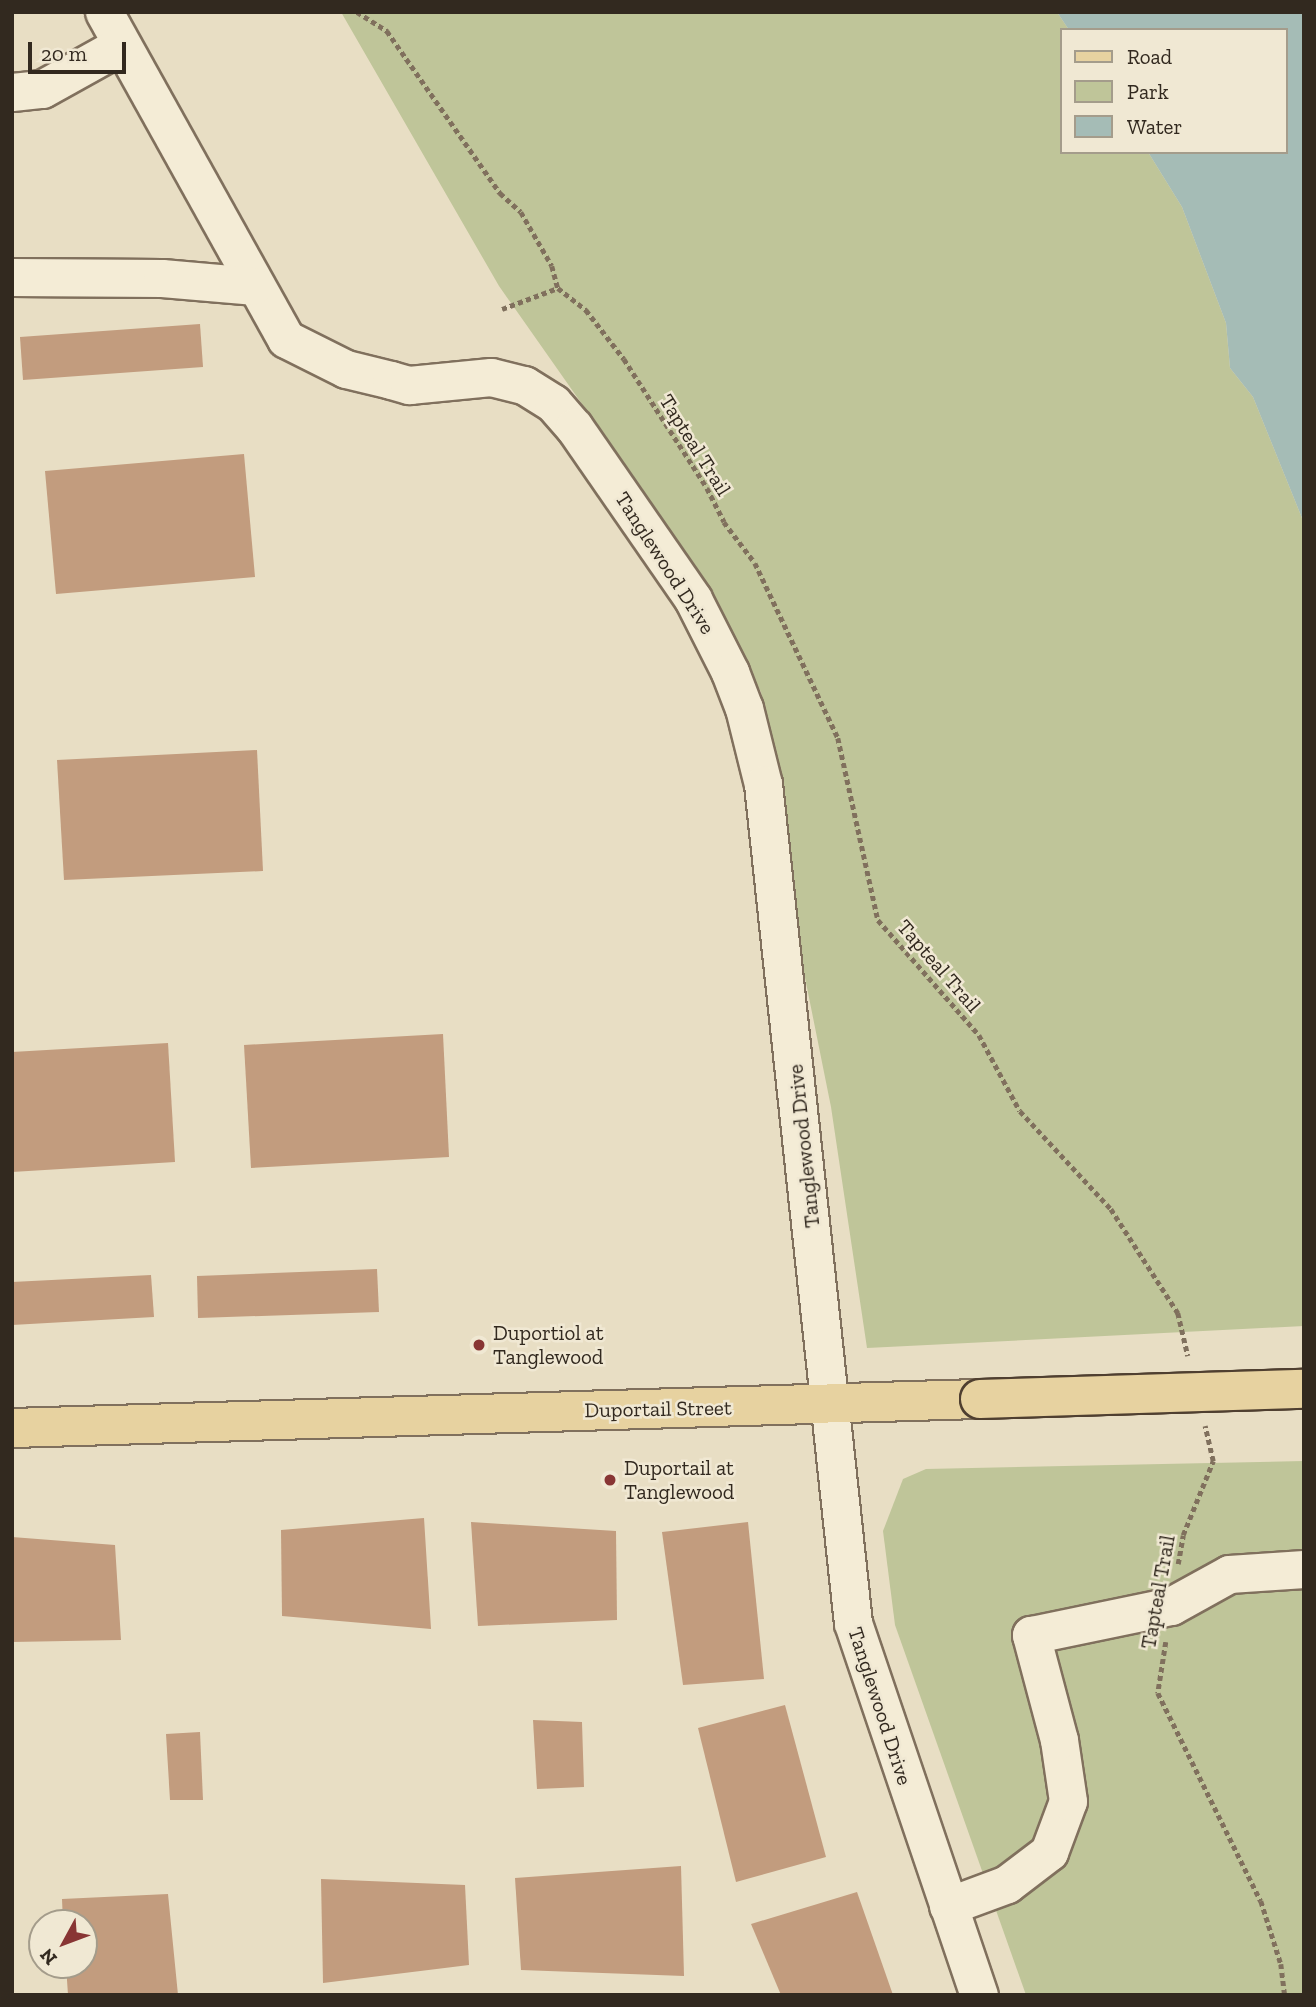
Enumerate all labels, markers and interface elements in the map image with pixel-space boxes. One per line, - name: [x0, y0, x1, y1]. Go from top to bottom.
- scale bar: [32, 28, 130, 72]
- legend: [1060, 28, 1288, 154]
- text: 20 m: [41, 41, 87, 66]
- text: Road: [1127, 44, 1172, 69]
- text: Park: [1127, 79, 1169, 104]
- text: Water: [1127, 114, 1182, 139]
- street label: Tapteal Trail: [654, 389, 736, 501]
- street label: Tanglewood Drive: [610, 487, 720, 639]
- street label: Tapteal Trail: [892, 914, 986, 1018]
- street label: Tanglewood Drive: [783, 1063, 825, 1229]
- place label: Duportiol at Tanglewood: [493, 1320, 603, 1370]
- marker: Duportiol at Tanglewood: [471, 1337, 487, 1353]
- street label: Duportail Street: [584, 1395, 732, 1423]
- place label: Duportail at Tanglewood: [624, 1455, 734, 1505]
- marker: Duportail at Tanglewood: [602, 1472, 618, 1488]
- street label: Tapteal Trail: [1136, 1533, 1180, 1651]
- street label: Tanglewood Drive: [843, 1624, 917, 1788]
- north arrow: [28, 1909, 98, 1979]
- text: N: [35, 1944, 62, 1970]

